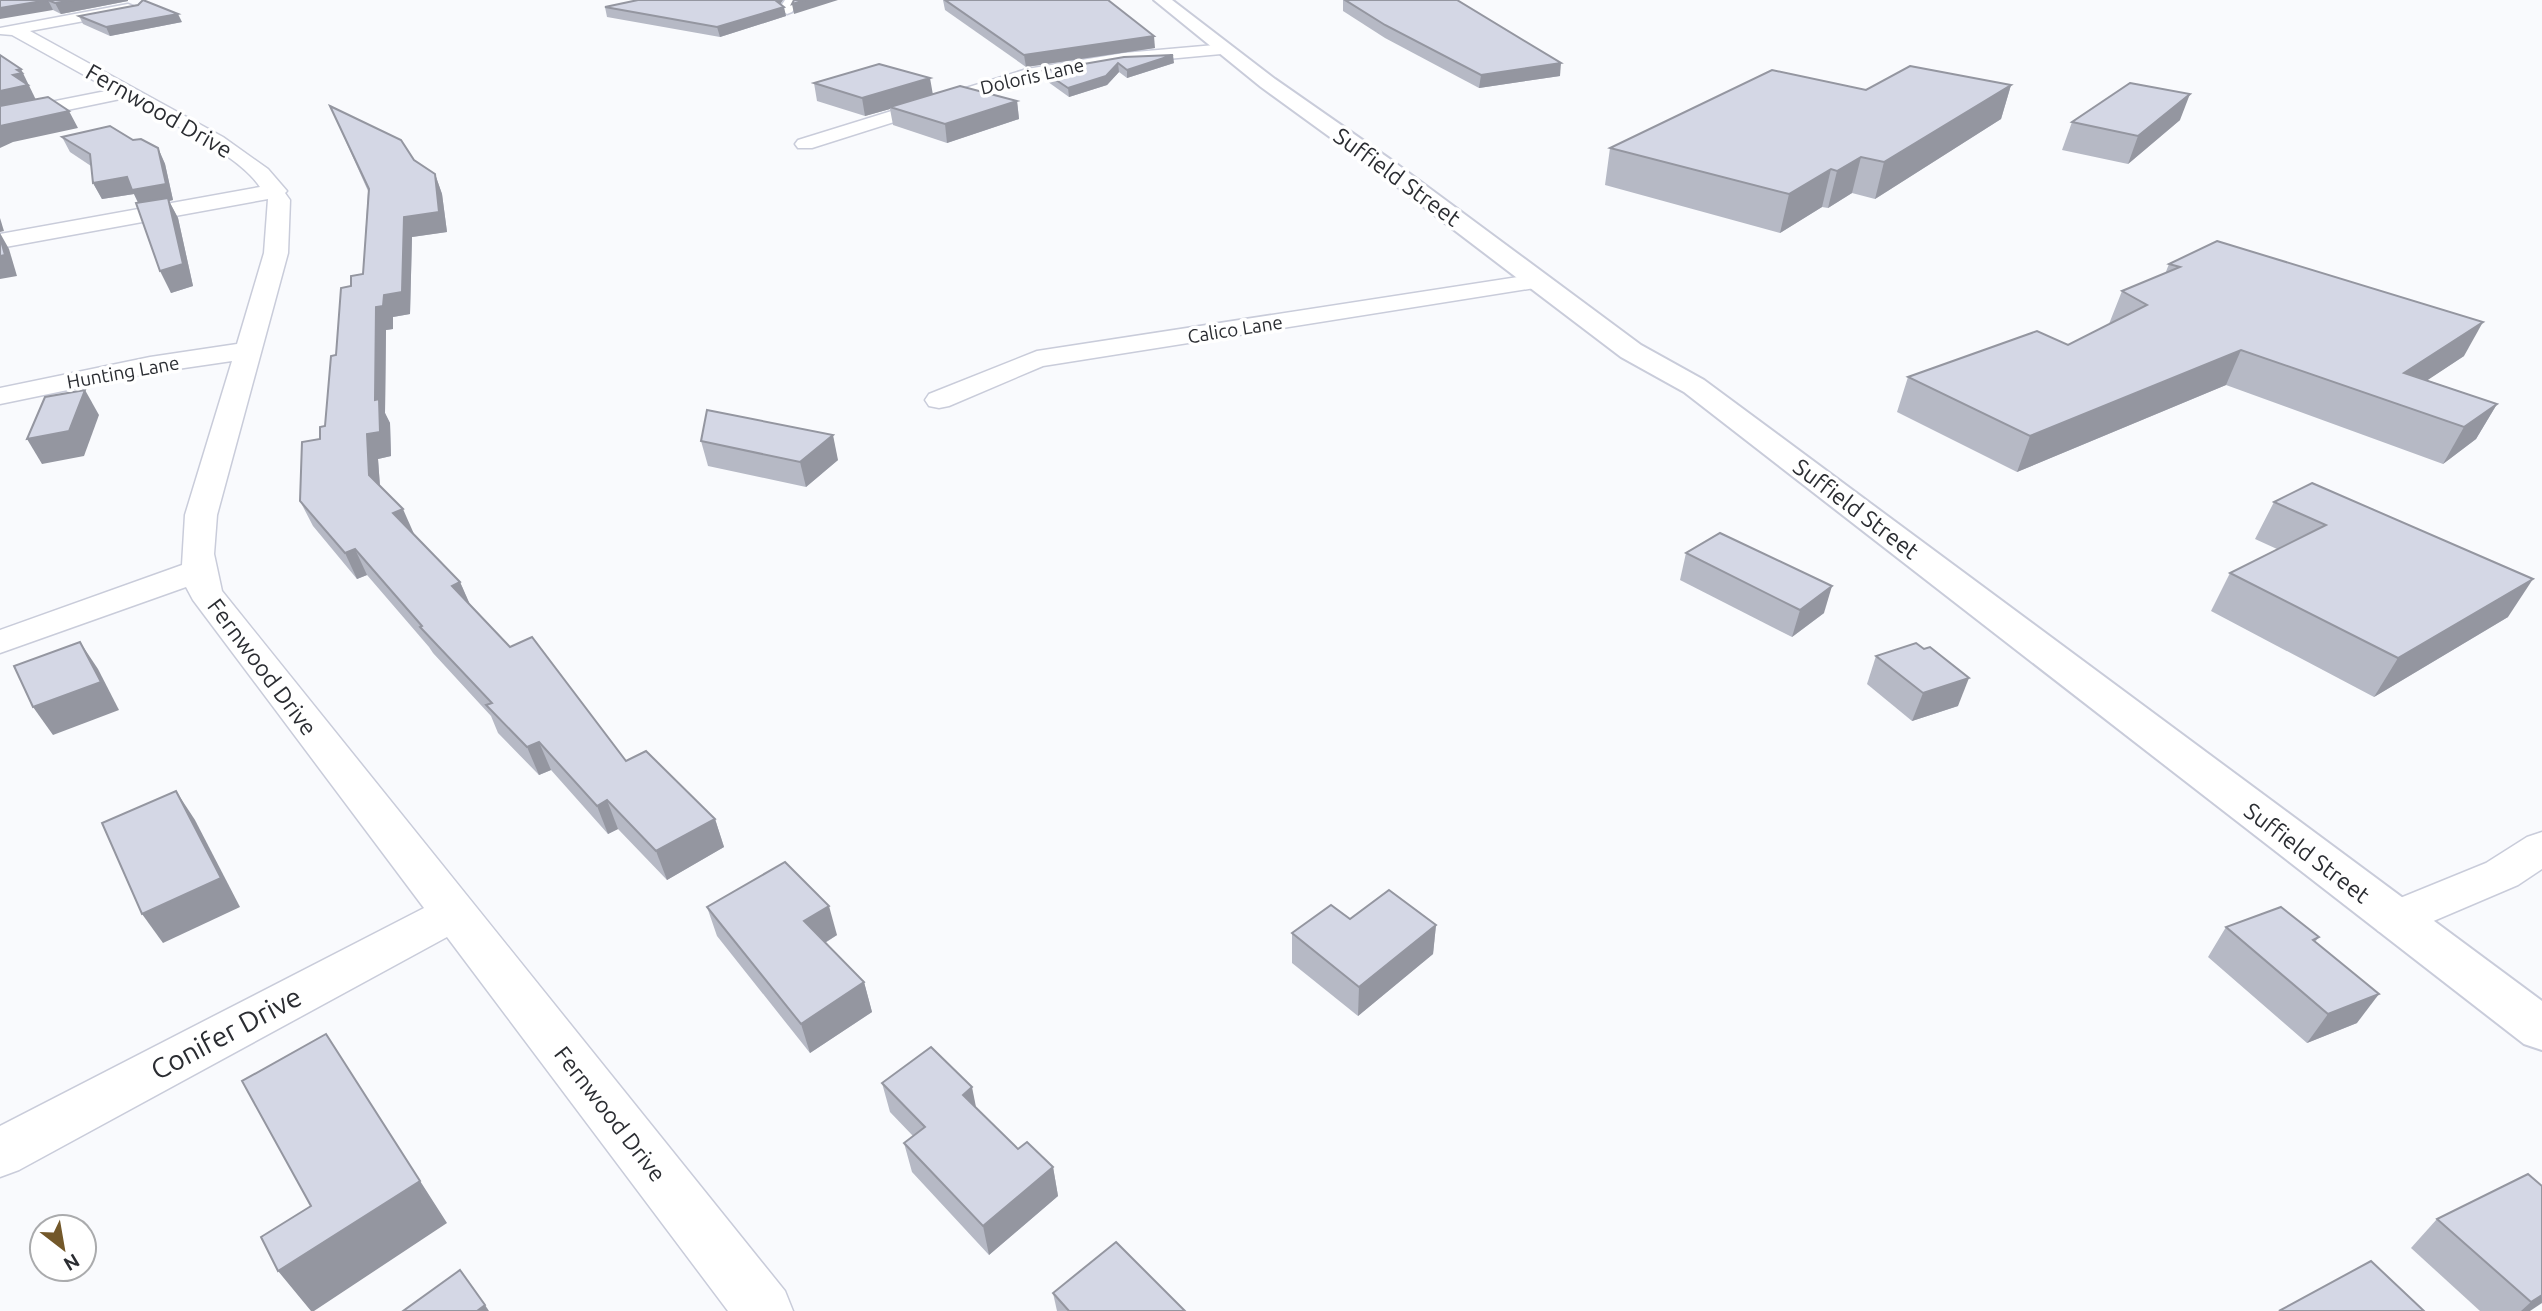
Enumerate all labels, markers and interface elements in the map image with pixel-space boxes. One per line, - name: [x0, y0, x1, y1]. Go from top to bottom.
- street label: Doloris Lane: [978, 53, 1086, 99]
- street label: Fernwood Drive: [82, 59, 237, 163]
- street label: Suffield Street: [1329, 122, 1465, 231]
- street label: Calico Lane: [1186, 311, 1284, 347]
- street label: Hunting Lane: [65, 351, 181, 393]
- street label: Suffield Street: [1789, 453, 1924, 564]
- street label: Fernwood Drive: [203, 594, 322, 740]
- street label: Suffield Street: [2240, 797, 2375, 908]
- street label: Conifer Drive: [145, 980, 306, 1085]
- street label: Fernwood Drive: [550, 1041, 671, 1186]
- north arrow: [28, 1213, 98, 1283]
- text: N: [60, 1249, 84, 1276]

